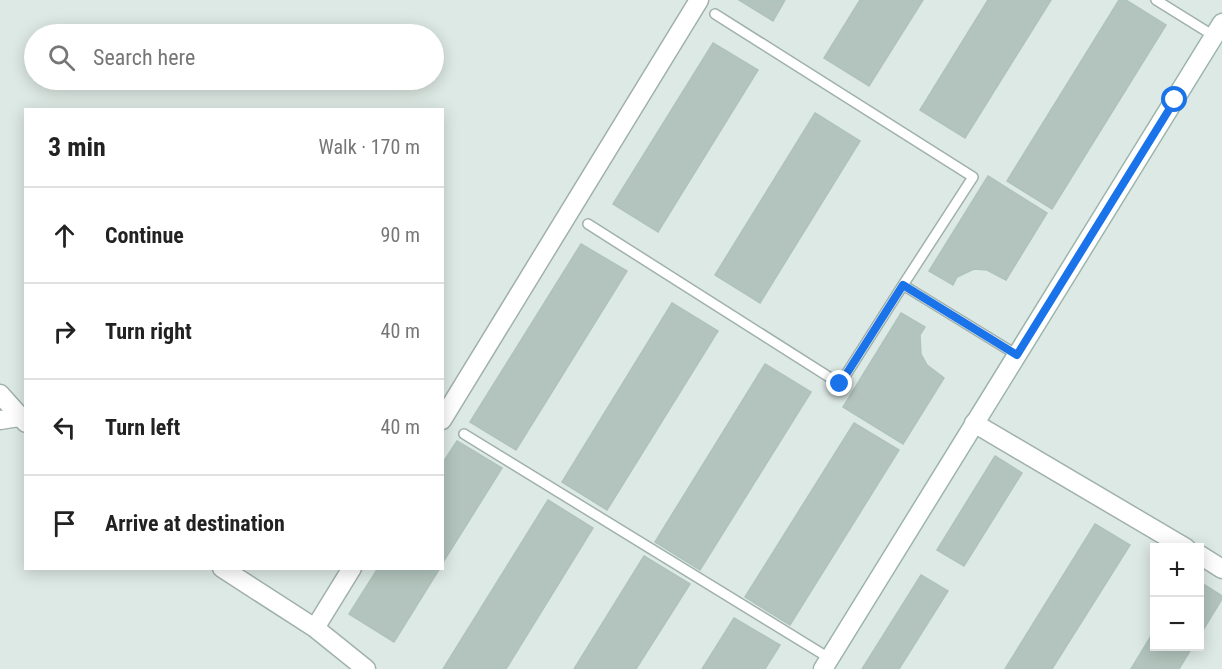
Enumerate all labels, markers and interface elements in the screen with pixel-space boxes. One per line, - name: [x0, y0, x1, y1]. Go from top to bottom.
- search box: [24, 24, 444, 90]
- icon: search: [45, 41, 78, 74]
- text: Search here: [93, 45, 195, 70]
- route start: [1161, 86, 1187, 112]
- text: 3 min: [48, 132, 106, 162]
- text: Walk · 170 m: [319, 135, 420, 159]
- icon: ahead: [48, 219, 81, 252]
- text: Continue: [105, 223, 184, 248]
- text: 90 m: [381, 223, 420, 247]
- icon: right: [48, 315, 81, 348]
- text: Turn right: [105, 319, 192, 344]
- text: 40 m: [381, 319, 420, 343]
- route end: [826, 370, 852, 396]
- icon: left: [48, 411, 81, 444]
- text: Turn left: [105, 415, 180, 440]
- text: 40 m: [381, 415, 420, 439]
- icon: arrive: [48, 507, 81, 540]
- text: Arrive at destination: [105, 511, 285, 536]
- map controls: [1150, 543, 1204, 651]
- button: +: [1150, 543, 1204, 597]
- button: −: [1150, 597, 1204, 651]

